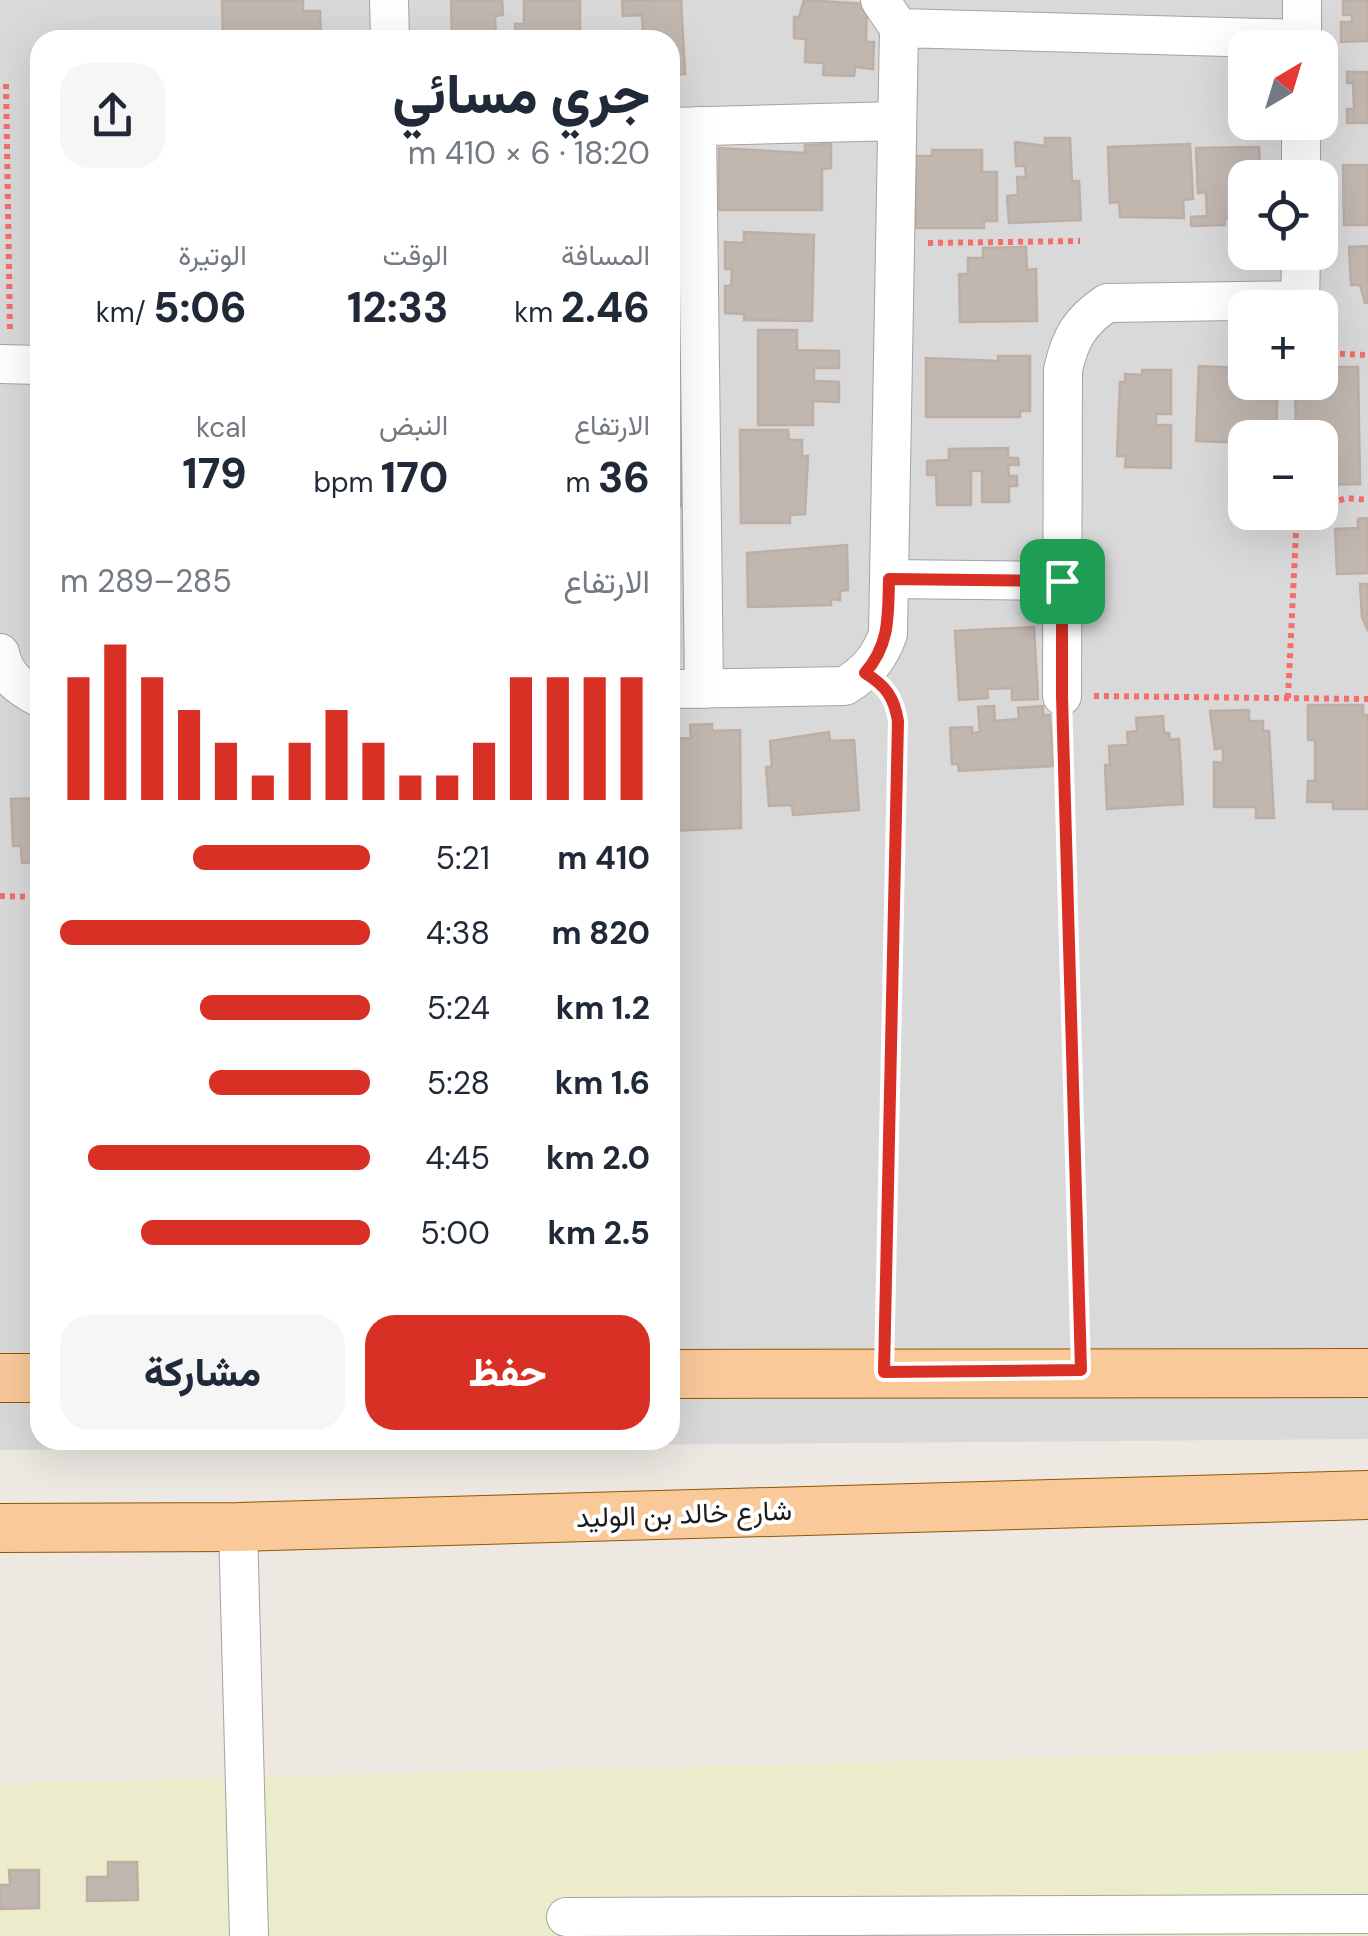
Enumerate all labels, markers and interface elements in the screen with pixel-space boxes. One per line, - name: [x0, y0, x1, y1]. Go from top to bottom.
- north arrow: [1228, 30, 1338, 140]
- map controls: [1228, 30, 1338, 530]
- text: جري مسائي: [392, 58, 650, 130]
- button: share: [60, 63, 165, 168]
- text: 18:20 · 6 × 410 m: [408, 132, 650, 174]
- button: locate: [1228, 160, 1338, 270]
- text: الوتيرة: [178, 237, 247, 274]
- text: الوقت: [383, 237, 448, 274]
- text: المسافة: [561, 237, 650, 274]
- text: 5:06: [153, 280, 247, 335]
- text: 12:33: [347, 280, 448, 335]
- text: 2.46: [561, 280, 650, 335]
- button: +: [1228, 290, 1338, 400]
- text: /km: [96, 294, 153, 331]
- text: km: [514, 294, 561, 331]
- text: النبض: [379, 407, 448, 444]
- text: الارتفاع: [574, 407, 650, 444]
- text: kcal: [196, 409, 247, 446]
- button: −: [1228, 420, 1338, 530]
- text: 179: [182, 446, 247, 501]
- text: 170: [381, 450, 448, 505]
- text: 36: [598, 450, 650, 505]
- text: bpm: [313, 464, 381, 501]
- text: m: [566, 464, 598, 501]
- pin: [1020, 539, 1105, 624]
- icon: arrive: [1035, 554, 1090, 609]
- text: 285–289 m: [60, 560, 232, 602]
- text: الارتفاع: [563, 561, 650, 603]
- text: 5:21: [436, 837, 490, 879]
- text: 410 m: [557, 837, 650, 879]
- text: 4:38: [426, 912, 490, 954]
- text: 820 m: [551, 912, 650, 954]
- text: 5:24: [427, 987, 490, 1029]
- text: 1.2 km: [556, 987, 650, 1029]
- text: 5:28: [427, 1062, 490, 1104]
- text: 1.6 km: [555, 1062, 650, 1104]
- text: 4:45: [425, 1137, 490, 1179]
- text: 2.0 km: [546, 1137, 650, 1179]
- text: 5:00: [420, 1212, 490, 1254]
- text: 2.5 km: [547, 1212, 650, 1254]
- button: مشاركة: [60, 1315, 345, 1430]
- button: حفظ: [365, 1315, 650, 1430]
- street label: شارع خالد بن الوليد: [575, 1492, 793, 1536]

